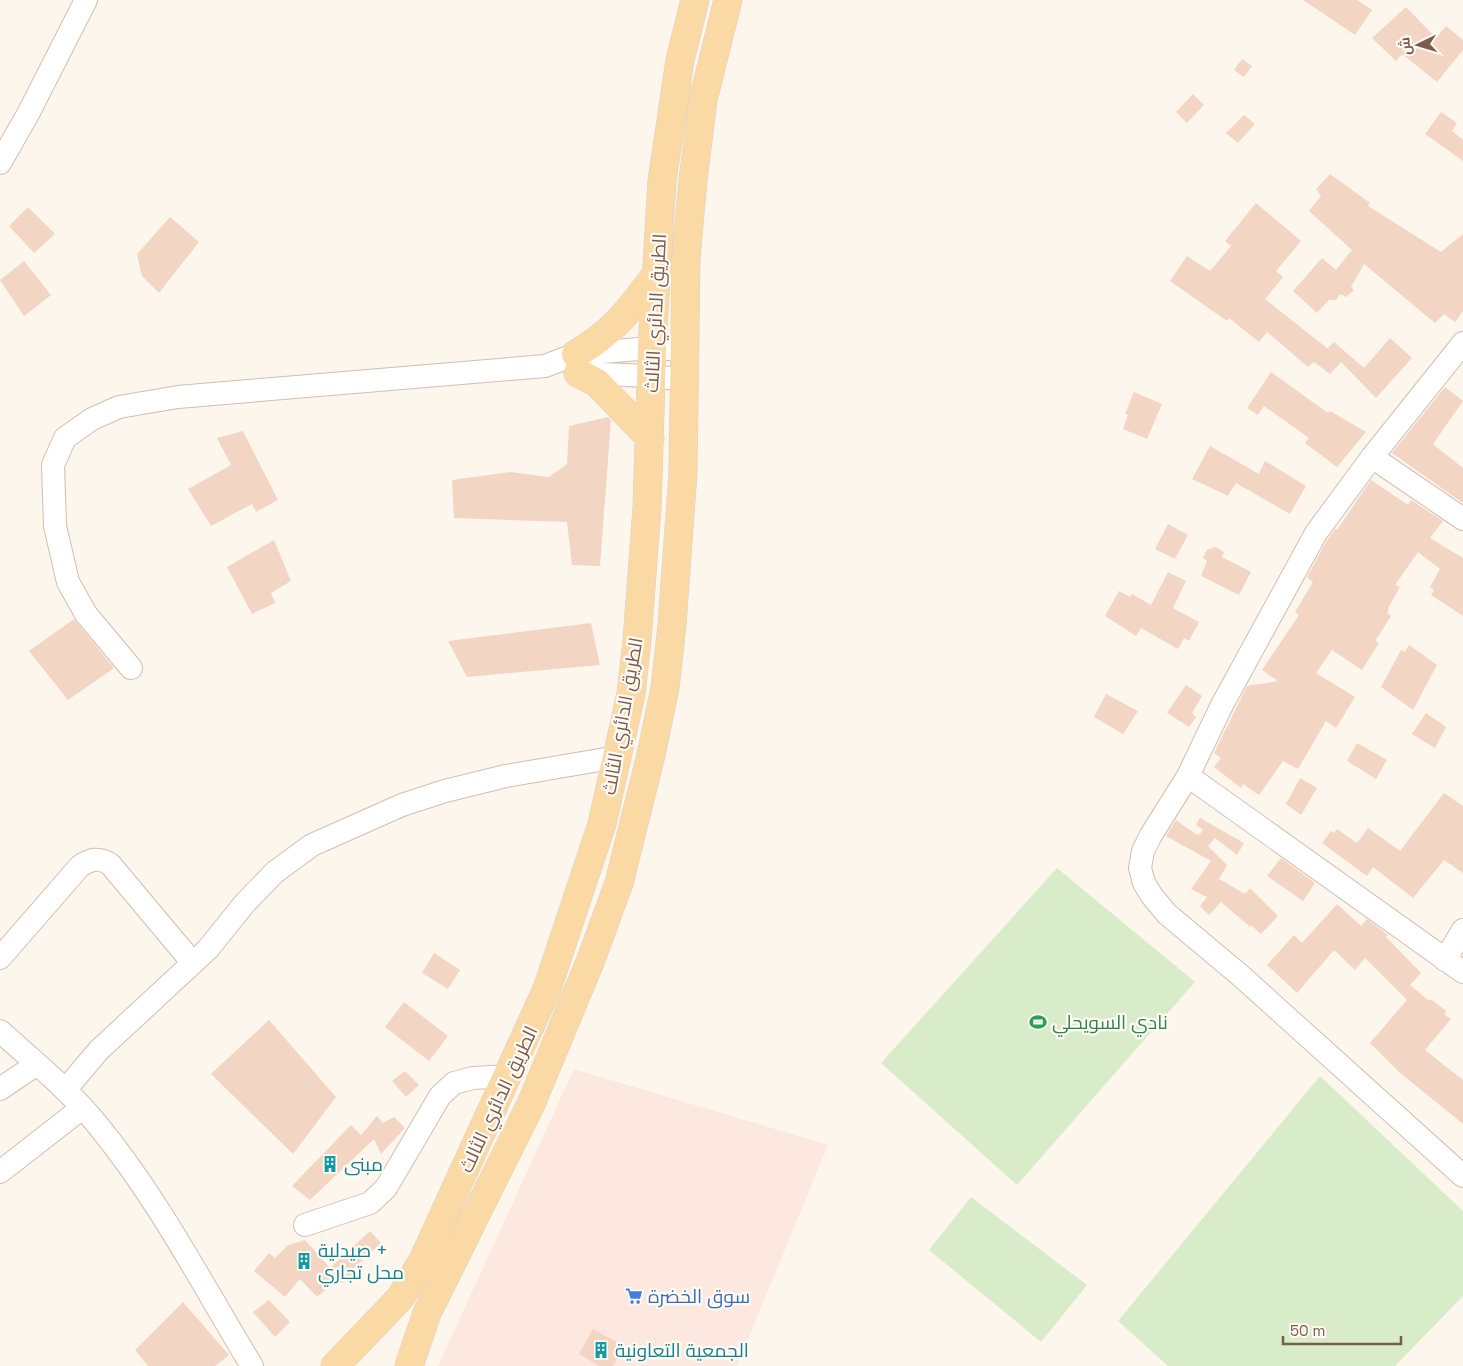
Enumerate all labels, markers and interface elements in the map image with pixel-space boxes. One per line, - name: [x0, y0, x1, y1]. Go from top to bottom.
- north arrow: [1393, 20, 1443, 70]
- text: ش: [1395, 36, 1415, 56]
- street label: الطريق الدائري الثالث: [639, 233, 674, 393]
- street label: الطريق الدائري الثالث: [596, 635, 651, 797]
- place label: نادي السويحلي: [1052, 1010, 1168, 1037]
- sports icon: نادي السويحلي: [1028, 1012, 1048, 1032]
- street label: الطريق الدائري الثالث: [453, 1022, 545, 1178]
- place label: مبنى: [344, 1152, 383, 1177]
- building icon: مبنى: [320, 1154, 340, 1174]
- place label: صيدلية + محل تجاري: [318, 1238, 404, 1287]
- building icon: صيدلية + محل تجاري: [294, 1251, 314, 1271]
- place label: سوق الخضرة: [648, 1284, 750, 1309]
- supermarket icon: سوق الخضرة: [624, 1286, 644, 1306]
- scale bar: [1283, 1314, 1400, 1346]
- text: 50 m: [1290, 1321, 1325, 1340]
- place label: الجمعية التعاونية: [615, 1338, 749, 1363]
- building icon: الجمعية التعاونية: [591, 1340, 611, 1360]

